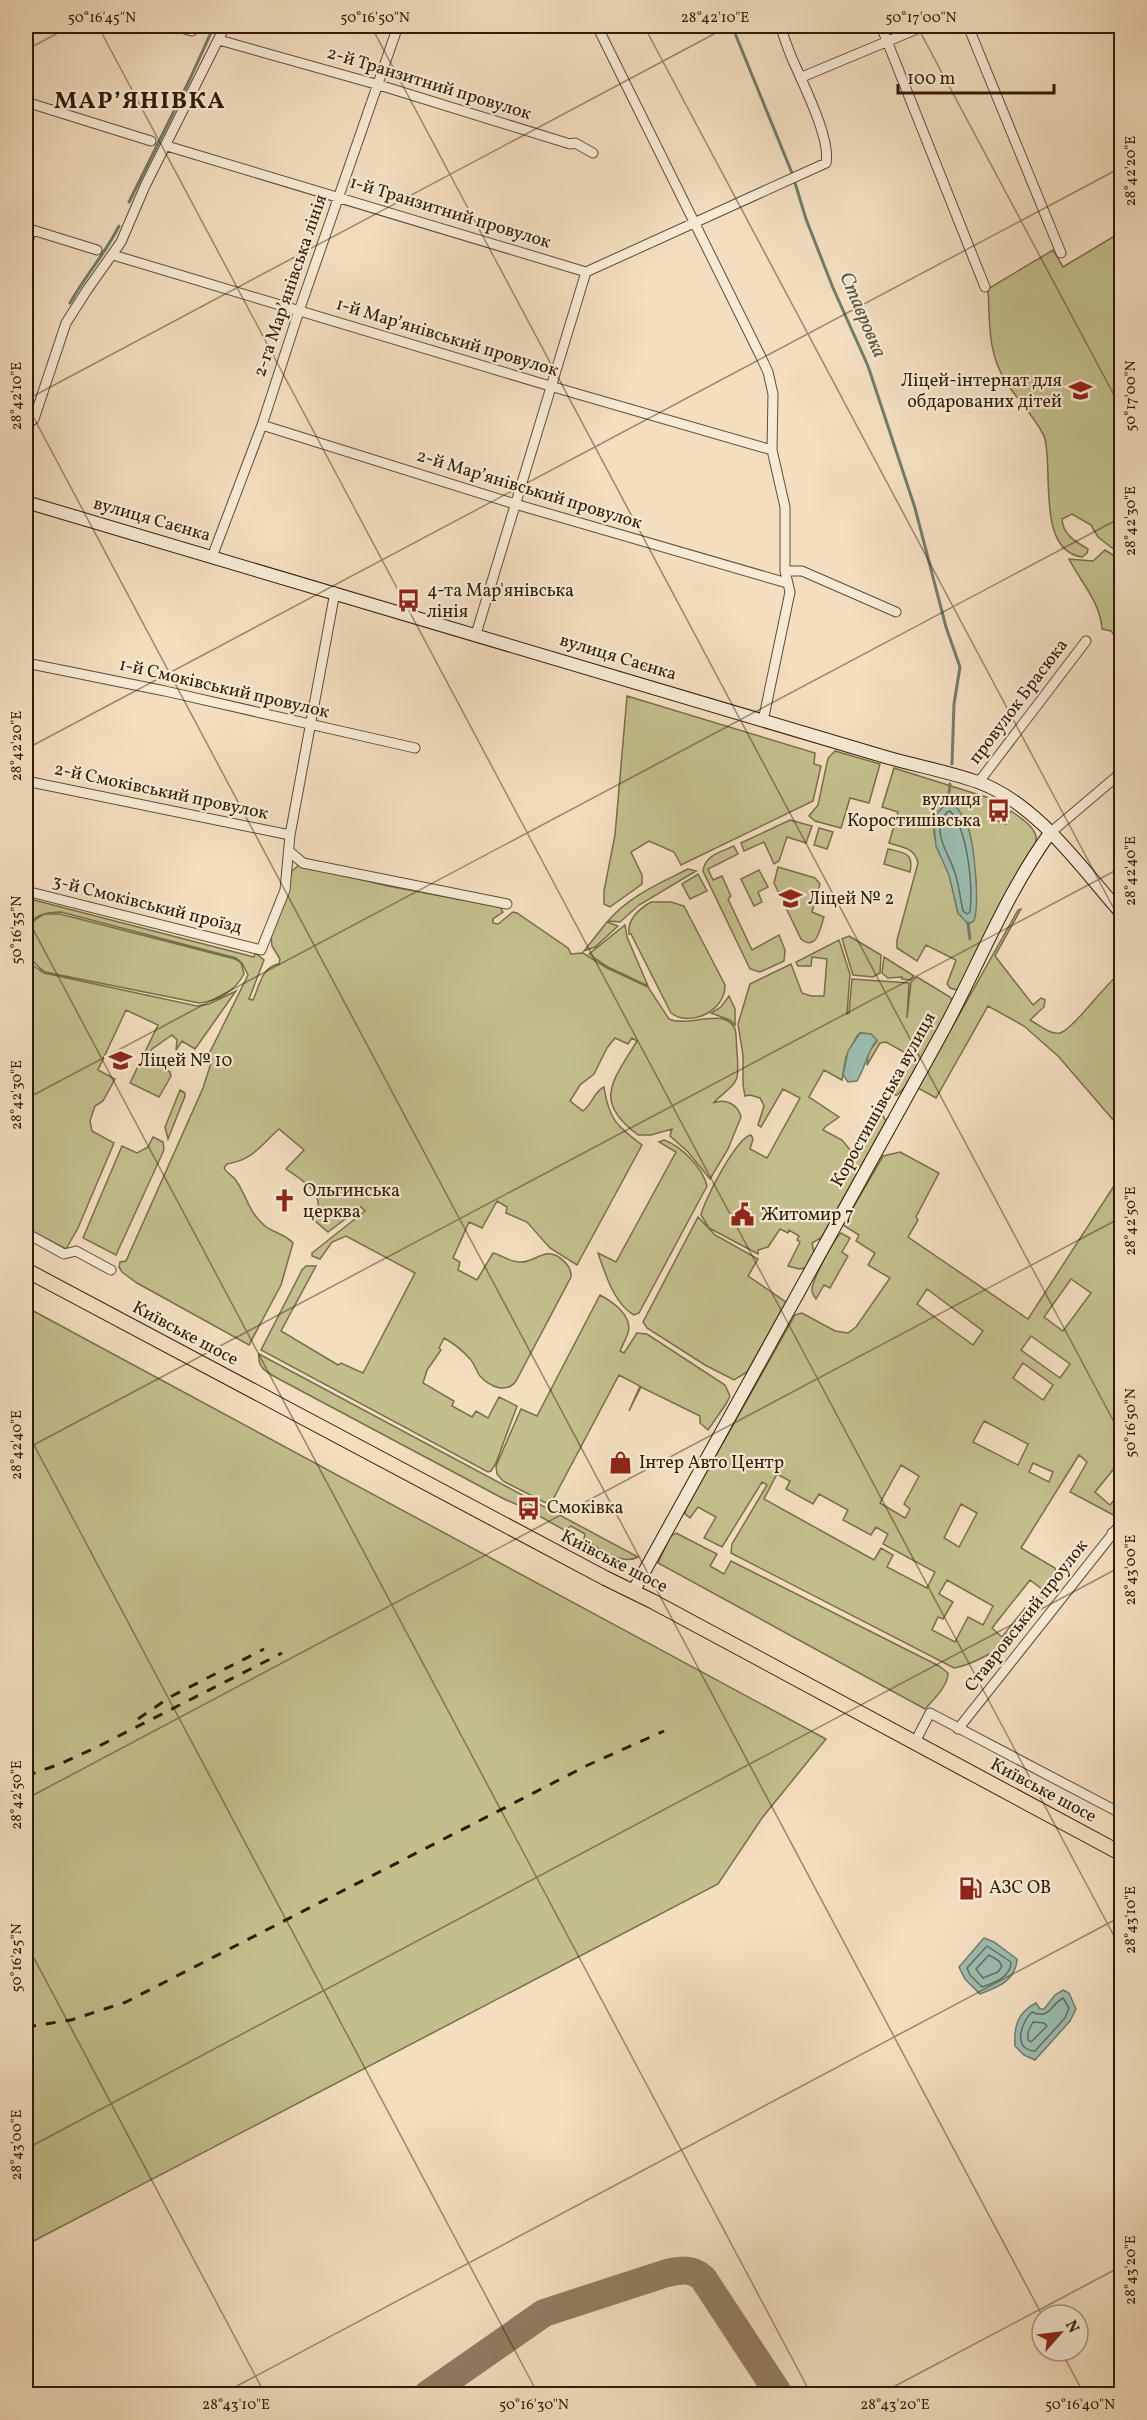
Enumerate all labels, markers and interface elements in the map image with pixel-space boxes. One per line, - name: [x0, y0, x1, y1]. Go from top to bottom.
- text: 50°16'45"N: [68, 8, 136, 29]
- text: 50°16'50"N: [340, 8, 410, 29]
- text: 28°42'10"E: [681, 8, 749, 29]
- text: 50°17'00"N: [885, 8, 957, 29]
- street label: 2-й Транзитний провулок: [324, 41, 535, 127]
- scale bar: [898, 57, 1054, 95]
- text: 100 m: [907, 67, 956, 92]
- district label: МАР’ЯНІВКА: [54, 85, 226, 119]
- text: 28°42'20"E: [1121, 136, 1142, 206]
- street label: 1-й Транзитний провулок: [346, 170, 554, 256]
- street label: 2-га Марʼянівська лінія: [248, 191, 334, 381]
- water label: Ставровка: [831, 268, 893, 362]
- street label: 1-й Марʼянівський провулок: [333, 292, 562, 384]
- text: 50°17'00"N: [1121, 360, 1142, 432]
- text: 28°42'10"E: [7, 362, 28, 430]
- place label: Ліцей-інтернат для обдарованих дітей: [901, 369, 1062, 415]
- school or university icon: Ліцей-інтернат для обдарованих дітей: [1067, 378, 1093, 404]
- street label: 2-й Марʼянівський провулок: [413, 444, 645, 536]
- text: 28°42'30"E: [1121, 486, 1142, 556]
- street label: вулиця Саєнка: [90, 491, 214, 549]
- place label: 4-та Мар'янівська лінія: [427, 579, 574, 625]
- bus stop icon: 4-та Мар'янівська лінія: [396, 588, 422, 614]
- street label: вулиця Саєнка: [556, 628, 680, 688]
- street label: провулок Брасюка: [964, 634, 1074, 770]
- street label: 1-й Смоківський провулок: [116, 653, 332, 725]
- text: 28°42'20"E: [7, 711, 28, 781]
- street label: 2-й Смоківський провулок: [52, 757, 271, 827]
- place label: вулиця Коростишівська: [847, 788, 981, 834]
- bus stop icon: вулиця Коростишівська: [986, 797, 1012, 823]
- text: 28°42'40"E: [1121, 836, 1142, 906]
- street label: 3-й Смоківський проїзд: [49, 869, 245, 941]
- school or university icon: Ліцей № 2: [777, 886, 803, 912]
- place label: Ліцей № 2: [808, 887, 894, 912]
- text: 50°16'35"N: [7, 896, 28, 964]
- street label: Коростишівська вулиця: [825, 1008, 943, 1192]
- school or university icon: Ліцей № 10: [107, 1048, 133, 1074]
- place label: Ліцей № 10: [138, 1049, 232, 1074]
- text: 28°42'30"E: [7, 1060, 28, 1130]
- place label: Ольгинська церква: [303, 1179, 400, 1225]
- text: 28°42'50"E: [1121, 1186, 1142, 1256]
- church icon: Ольгинська церква: [272, 1188, 298, 1214]
- public building icon: Житомир 7: [730, 1202, 756, 1228]
- place label: Житомир 7: [761, 1203, 854, 1228]
- street label: Київське шосе: [127, 1295, 243, 1373]
- text: 50°16'50"N: [1121, 1388, 1142, 1458]
- text: 28°42'40"E: [7, 1410, 28, 1480]
- shop icon: Інтер Авто Центр: [608, 1450, 634, 1476]
- place label: Інтер Авто Центр: [639, 1451, 784, 1476]
- bus stop icon: Смоківка: [516, 1495, 542, 1521]
- place label: Смоківка: [547, 1496, 623, 1521]
- street label: Київське шосе: [556, 1524, 672, 1600]
- street label: Ставровський проулок: [959, 1534, 1095, 1698]
- text: 28°43'00"E: [1121, 1535, 1142, 1606]
- street label: Київське шосе: [985, 1752, 1101, 1830]
- text: 28°42'50"E: [7, 1760, 28, 1830]
- fuel station icon: АЗС ОВ: [958, 1875, 984, 1901]
- place label: АЗС ОВ: [989, 1876, 1051, 1901]
- text: 28°43'10"E: [1121, 1886, 1142, 1954]
- text: 50°16'25"N: [7, 1923, 28, 1993]
- text: 28°43'00"E: [7, 2110, 28, 2181]
- text: 28°43'20"E: [1121, 2235, 1142, 2305]
- north arrow: [1030, 2303, 1090, 2363]
- text: N: [1059, 2317, 1084, 2338]
- text: 28°43'10"E: [202, 2395, 270, 2416]
- text: 50°16'30"N: [499, 2395, 569, 2416]
- text: 28°43'20"E: [860, 2395, 930, 2416]
- text: 50°16'40"N: [1045, 2395, 1115, 2416]

